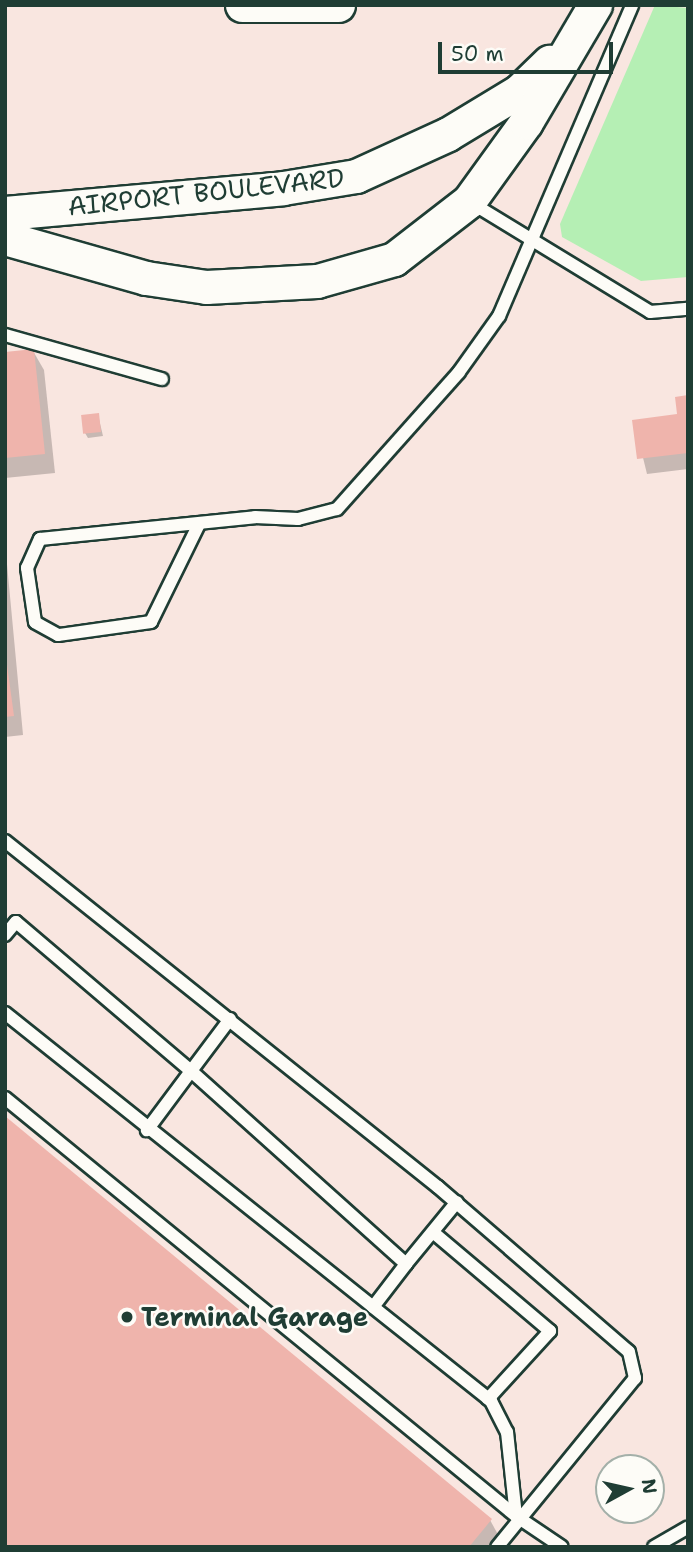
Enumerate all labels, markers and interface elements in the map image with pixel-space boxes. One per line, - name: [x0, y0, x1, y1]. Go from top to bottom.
- scale bar: [441, 28, 616, 72]
- text: 50 m: [451, 40, 504, 68]
- street label: AIRPORT BOULEVARD: [66, 162, 346, 222]
- place label: Terminal Garage: [141, 1301, 368, 1333]
- marker: Terminal Garage: [119, 1309, 135, 1325]
- north arrow: [595, 1454, 665, 1524]
- text: N: [636, 1477, 663, 1495]

